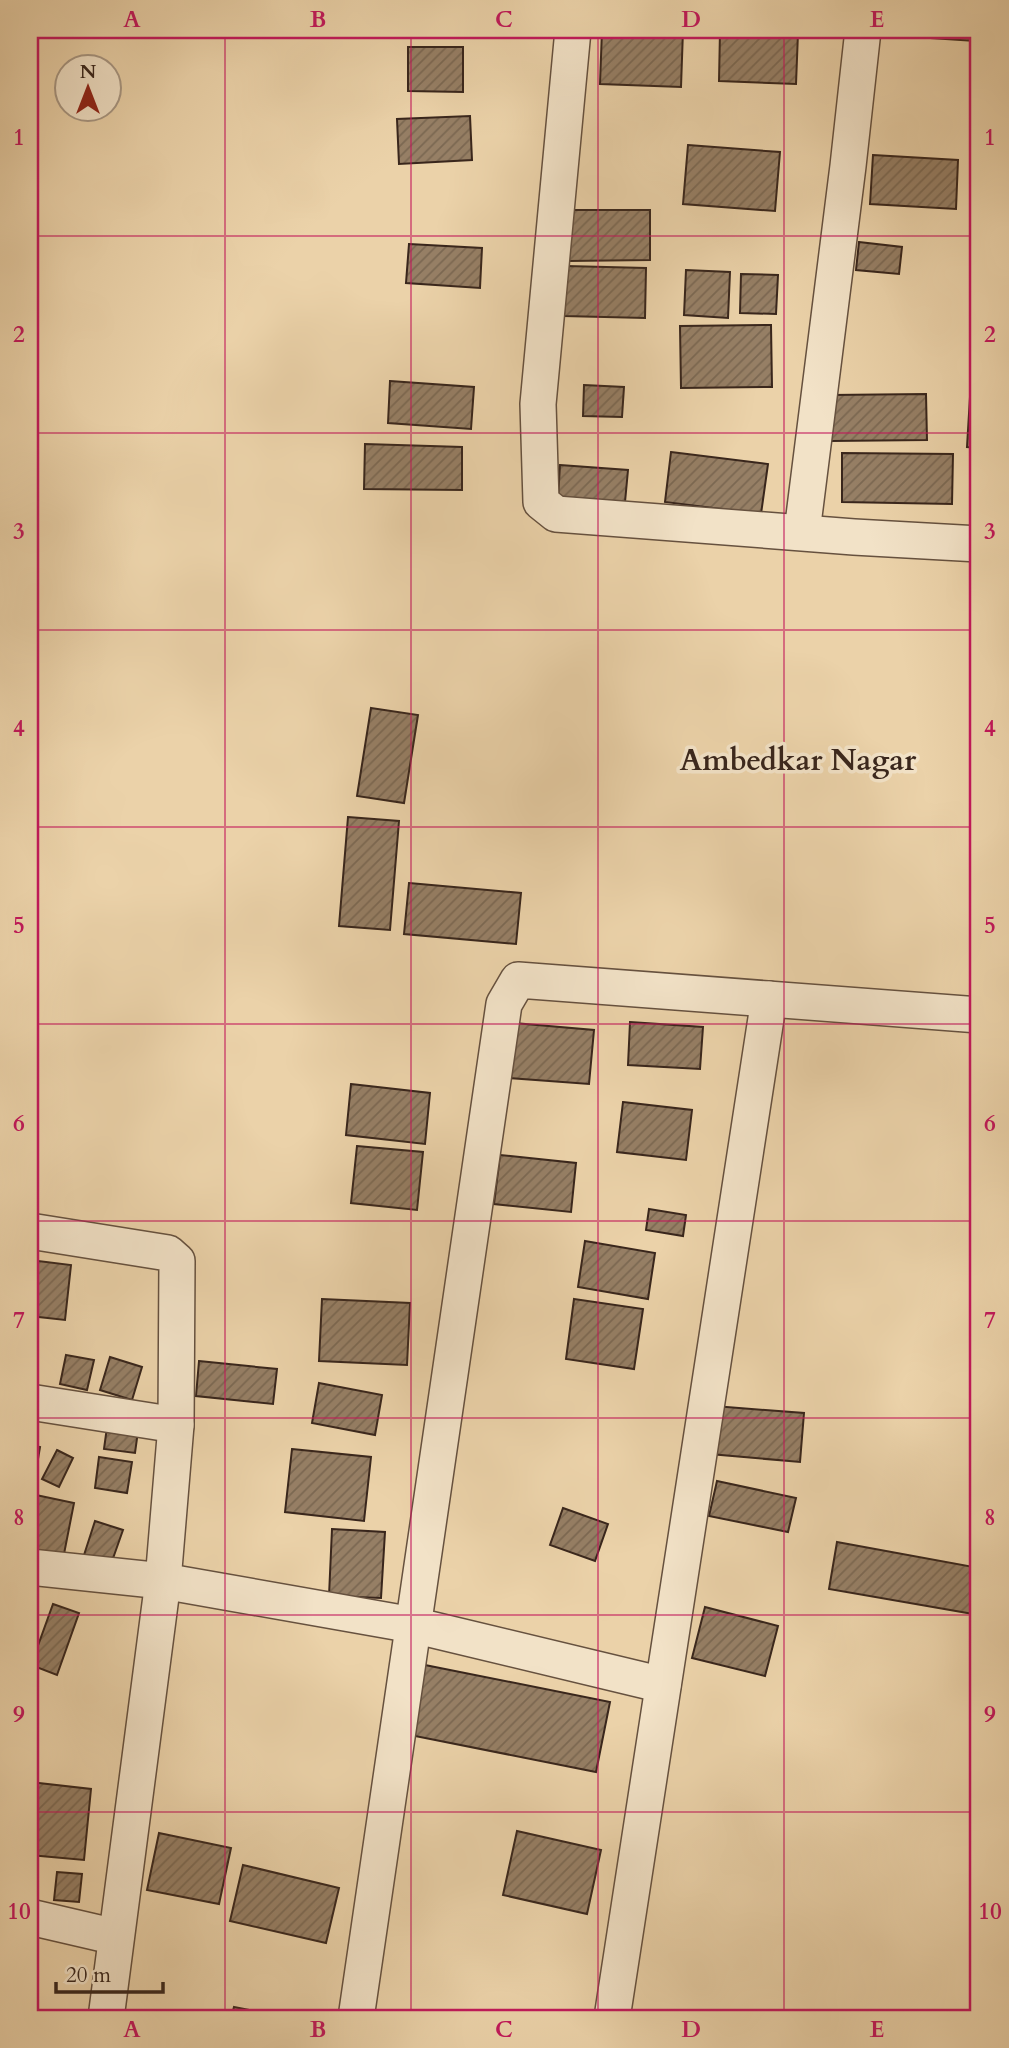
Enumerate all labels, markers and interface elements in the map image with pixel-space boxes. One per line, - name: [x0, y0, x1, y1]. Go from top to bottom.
- text: A: [123, 4, 141, 35]
- text: B: [310, 4, 326, 35]
- text: C: [495, 4, 513, 35]
- text: D: [681, 4, 701, 35]
- text: E: [870, 4, 884, 35]
- north arrow: [52, 52, 122, 122]
- text: N: [80, 59, 97, 85]
- text: 1: [13, 122, 25, 153]
- text: 1: [984, 122, 996, 153]
- text: 2: [13, 319, 25, 350]
- text: 2: [984, 319, 996, 350]
- text: 3: [13, 516, 25, 547]
- text: 3: [984, 516, 996, 547]
- text: 4: [13, 713, 25, 744]
- text: 4: [984, 713, 996, 744]
- district label: Ambedkar Nagar: [680, 740, 917, 781]
- text: 5: [13, 910, 25, 941]
- text: 5: [984, 910, 996, 941]
- text: 6: [13, 1108, 25, 1139]
- text: 6: [984, 1108, 996, 1139]
- text: 7: [13, 1305, 25, 1336]
- text: 7: [984, 1305, 996, 1336]
- text: 8: [13, 1502, 25, 1533]
- text: 8: [984, 1502, 996, 1533]
- text: 9: [13, 1699, 25, 1730]
- text: 9: [984, 1699, 996, 1730]
- text: 10: [7, 1896, 31, 1927]
- text: 10: [978, 1896, 1002, 1927]
- scale bar: [56, 1950, 163, 1994]
- text: 20 m: [66, 1961, 111, 1990]
- text: A: [123, 2014, 141, 2045]
- text: B: [310, 2014, 326, 2045]
- text: C: [495, 2014, 513, 2045]
- text: D: [681, 2014, 701, 2045]
- text: E: [870, 2014, 884, 2045]

